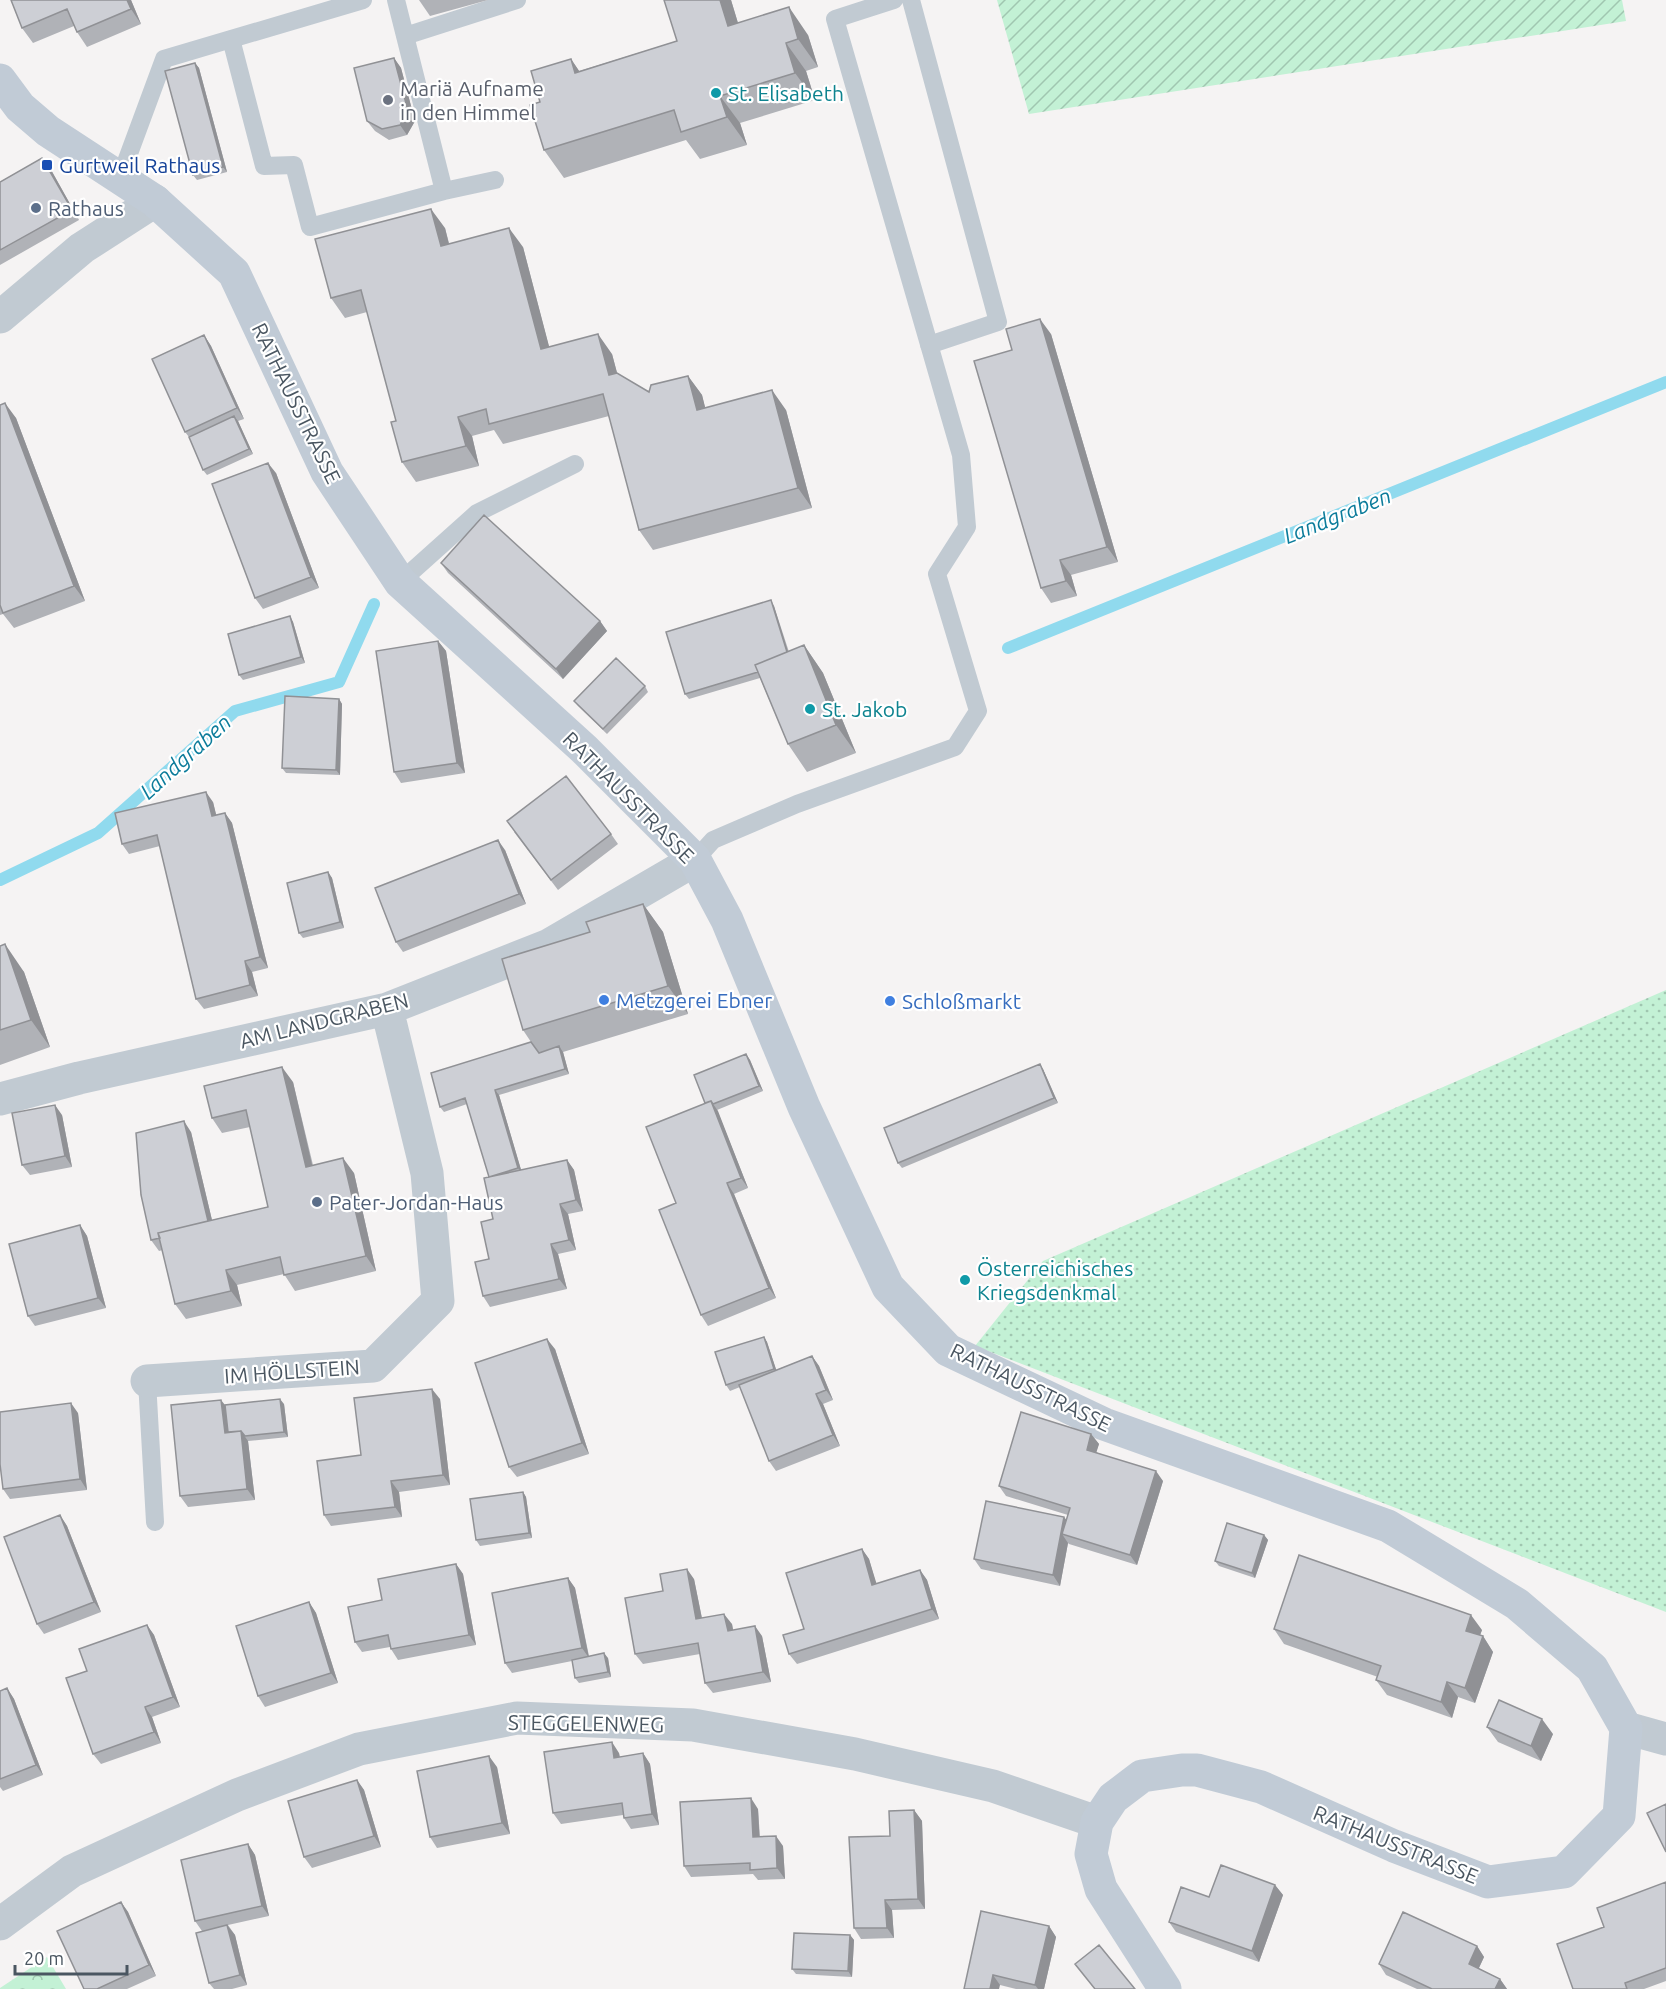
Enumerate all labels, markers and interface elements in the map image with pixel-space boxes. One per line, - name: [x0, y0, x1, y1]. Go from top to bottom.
- place label: Mariä Aufname in den Himmel: [400, 76, 544, 124]
- place label: St. Elisabeth: [728, 81, 844, 105]
- marker: St. Elisabeth: [709, 86, 723, 100]
- marker: Mariä Aufname in den Himmel: [381, 93, 395, 107]
- place label: Gurtweil Rathaus: [59, 153, 220, 177]
- marker: Gurtweil Rathaus: [40, 158, 54, 172]
- place label: Rathaus: [48, 196, 124, 220]
- marker: Rathaus: [29, 201, 43, 215]
- street label: RATHAUSSTRASSE: [248, 319, 346, 487]
- water label: Landgraben: [1280, 482, 1394, 548]
- place label: St. Jakob: [822, 697, 907, 721]
- marker: St. Jakob: [803, 702, 817, 716]
- water label: Landgraben: [134, 709, 236, 803]
- street label: RATHAUSSTRASSE: [558, 726, 700, 868]
- street label: AM LANDGRABEN: [237, 987, 411, 1053]
- place label: Metzgerei Ebner: [616, 988, 772, 1012]
- place label: Schloßmarkt: [902, 989, 1021, 1013]
- marker: Metzgerei Ebner: [597, 993, 611, 1007]
- marker: Schloßmarkt: [883, 994, 897, 1008]
- place label: Pater-Jordan-Haus: [329, 1190, 503, 1214]
- marker: Pater-Jordan-Haus: [310, 1195, 324, 1209]
- place label: Österreichisches Kriegsdenkmal: [977, 1256, 1133, 1304]
- marker: Österreichisches Kriegsdenkmal: [958, 1273, 972, 1287]
- street label: RATHAUSSTRASSE: [947, 1338, 1115, 1436]
- street label: IM HÖLLSTEIN: [223, 1354, 361, 1388]
- street label: STEGGELENWEG: [508, 1710, 664, 1736]
- street label: RATHAUSSTRASSE: [1310, 1800, 1482, 1888]
- scale bar: [15, 1938, 128, 1976]
- text: 20 m: [24, 1948, 64, 1968]

